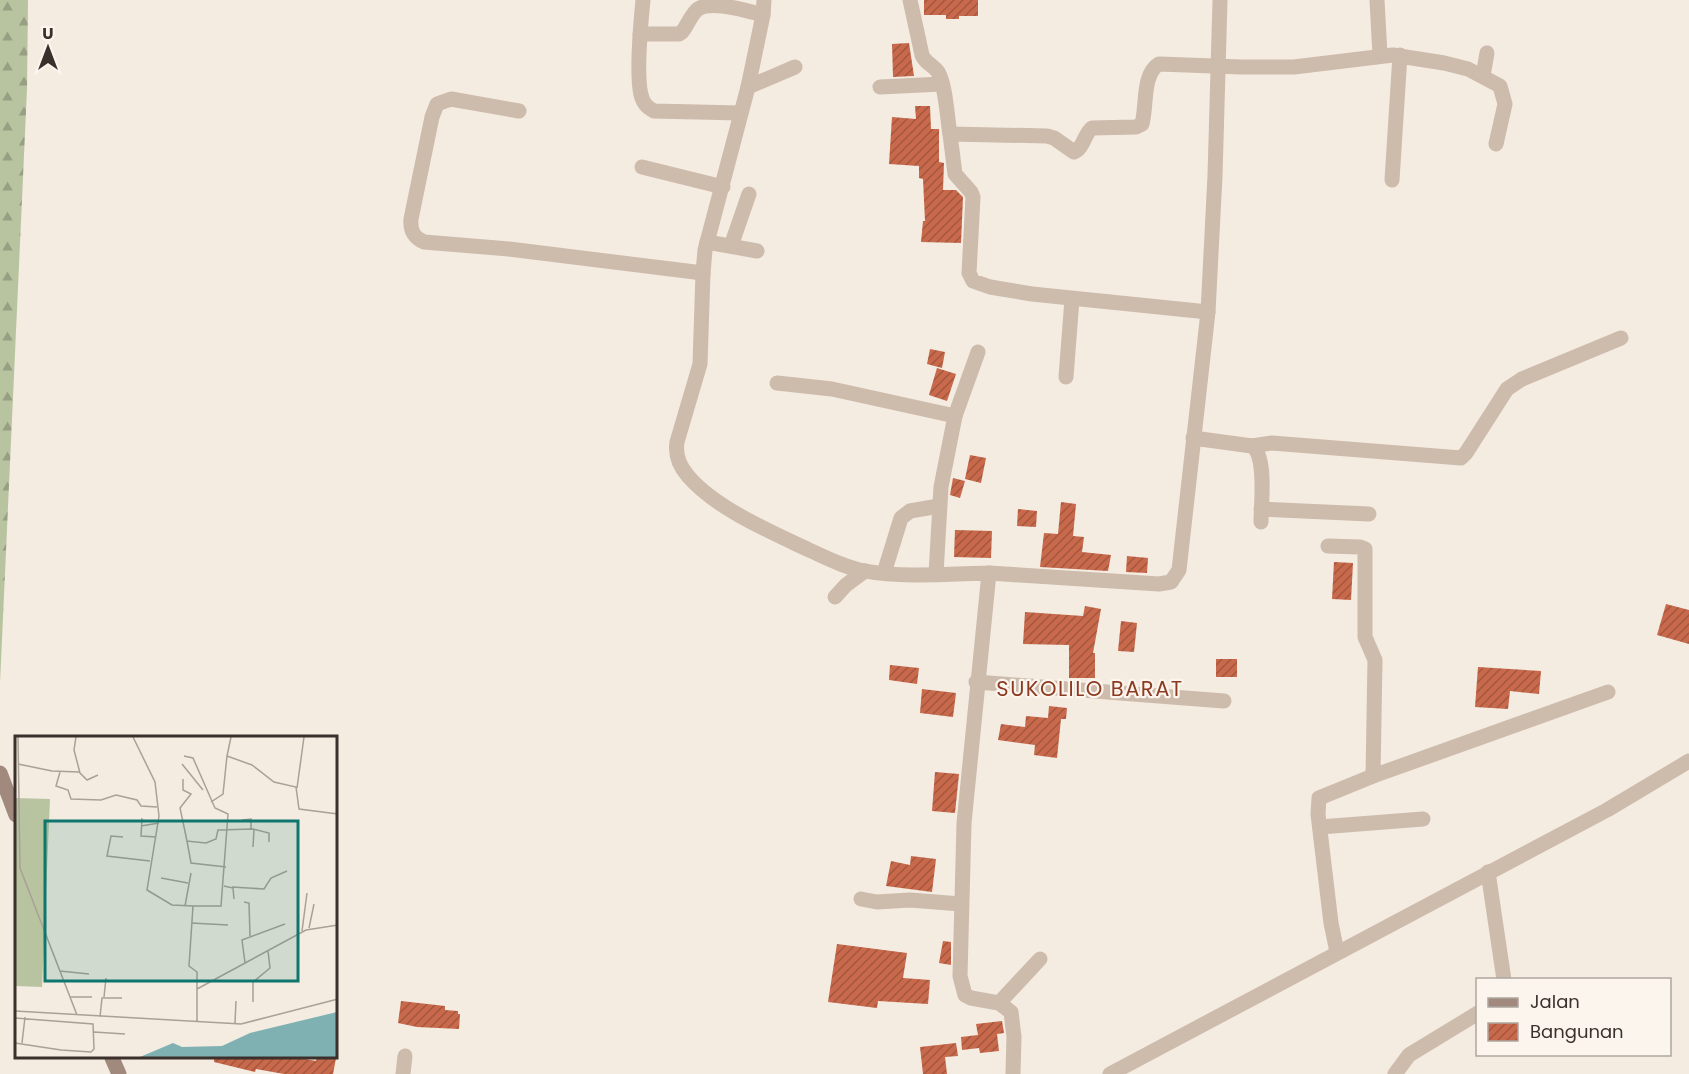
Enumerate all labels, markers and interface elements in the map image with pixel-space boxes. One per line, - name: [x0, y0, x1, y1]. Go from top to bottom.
- north arrow: [18, 18, 78, 78]
- text: U: [42, 22, 54, 45]
- district label: SUKOLILO BARAT: [996, 674, 1184, 703]
- inset map: [15, 736, 338, 1059]
- legend: [1476, 978, 1671, 1056]
- text: Jalan: [1530, 989, 1580, 1014]
- text: Bangunan: [1530, 1019, 1624, 1044]

